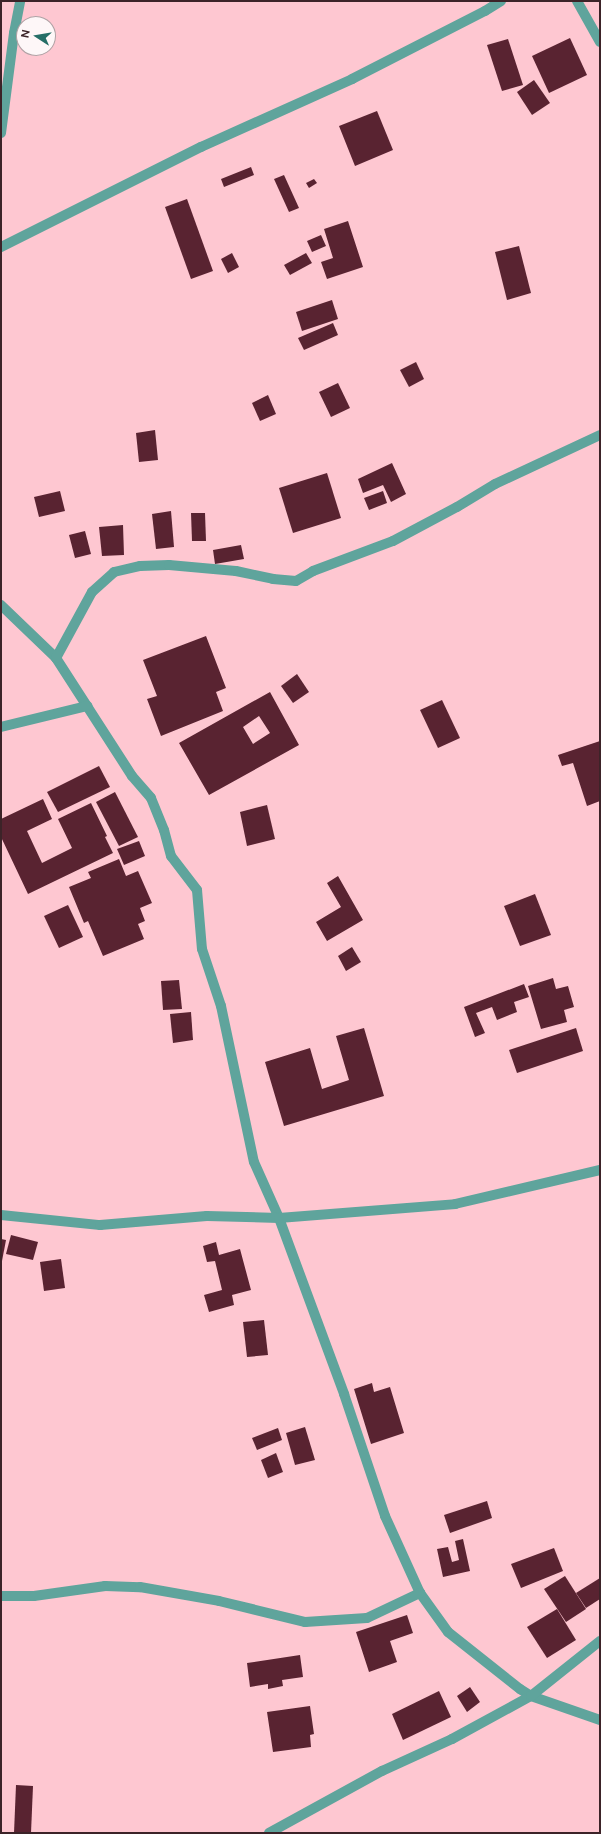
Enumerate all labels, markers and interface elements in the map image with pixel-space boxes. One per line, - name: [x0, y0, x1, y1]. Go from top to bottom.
- north arrow: [16, 16, 56, 56]
- text: N: [18, 28, 33, 39]

